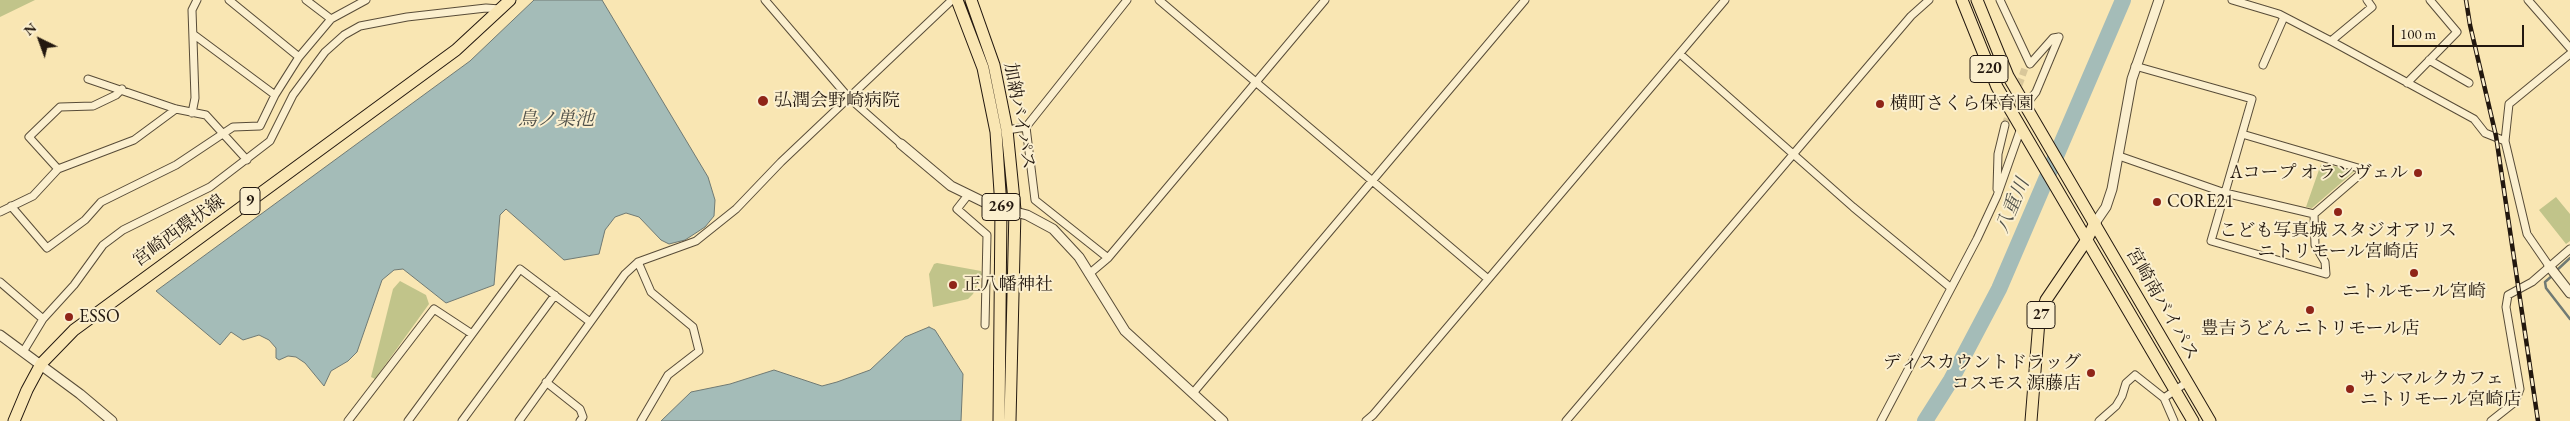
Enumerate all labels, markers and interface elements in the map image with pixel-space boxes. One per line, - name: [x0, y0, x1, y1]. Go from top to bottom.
- north arrow: [15, 15, 65, 65]
- scale bar: [2395, 15, 2528, 47]
- text: N: [20, 18, 40, 39]
- text: 100 m: [2400, 24, 2436, 43]
- road number: 220: [1970, 56, 2008, 82]
- street label: 加納バイパス: [999, 61, 1039, 171]
- place label: 弘潤会野崎病院: [774, 90, 900, 112]
- place label: 横町さくら保育園: [1890, 93, 2034, 115]
- marker: 弘潤会野崎病院: [756, 94, 770, 108]
- marker: 横町さくら保育園: [1874, 98, 1886, 110]
- water label: 鳥ノ巣池: [518, 109, 594, 131]
- place label: Aコープ オランヴェル: [2230, 162, 2408, 184]
- marker: Aコープ オランヴェル: [2412, 167, 2424, 179]
- water label: 八重川: [1991, 175, 2035, 237]
- road number: 9: [240, 188, 260, 215]
- street label: 宮崎西環状線: [129, 191, 229, 271]
- place label: CORE21: [2167, 191, 2234, 213]
- road number: 269: [982, 193, 1020, 220]
- marker: CORE21: [2151, 196, 2163, 208]
- marker: こども写真城 スタジオアリス ニトリモール宮崎店: [2332, 206, 2344, 218]
- place label: こども写真城 スタジオアリス ニトリモール宮崎店: [2219, 220, 2457, 262]
- street label: 宮崎南バイパス: [2121, 244, 2203, 364]
- marker: ニトルモール宮崎: [2408, 267, 2420, 279]
- place label: 正八幡神社: [963, 274, 1053, 296]
- marker: 正八幡神社: [947, 279, 959, 291]
- place label: ニトルモール宮崎: [2342, 281, 2486, 303]
- road number: 27: [2027, 302, 2055, 328]
- marker: 豊吉うどん ニトリモール店: [2304, 304, 2316, 316]
- place label: ESSO: [79, 306, 120, 328]
- marker: ESSO: [63, 311, 75, 323]
- place label: 豊吉うどん ニトリモール店: [2201, 318, 2419, 340]
- place label: ディスカウントドラッグ コスモス 源藤店: [1883, 352, 2081, 394]
- marker: ディスカウントドラッグ コスモス 源藤店: [2085, 367, 2097, 379]
- place label: サンマルクカフェ ニトリモール宮崎店: [2360, 368, 2521, 410]
- marker: サンマルクカフェ ニトリモール宮崎店: [2344, 383, 2356, 395]

